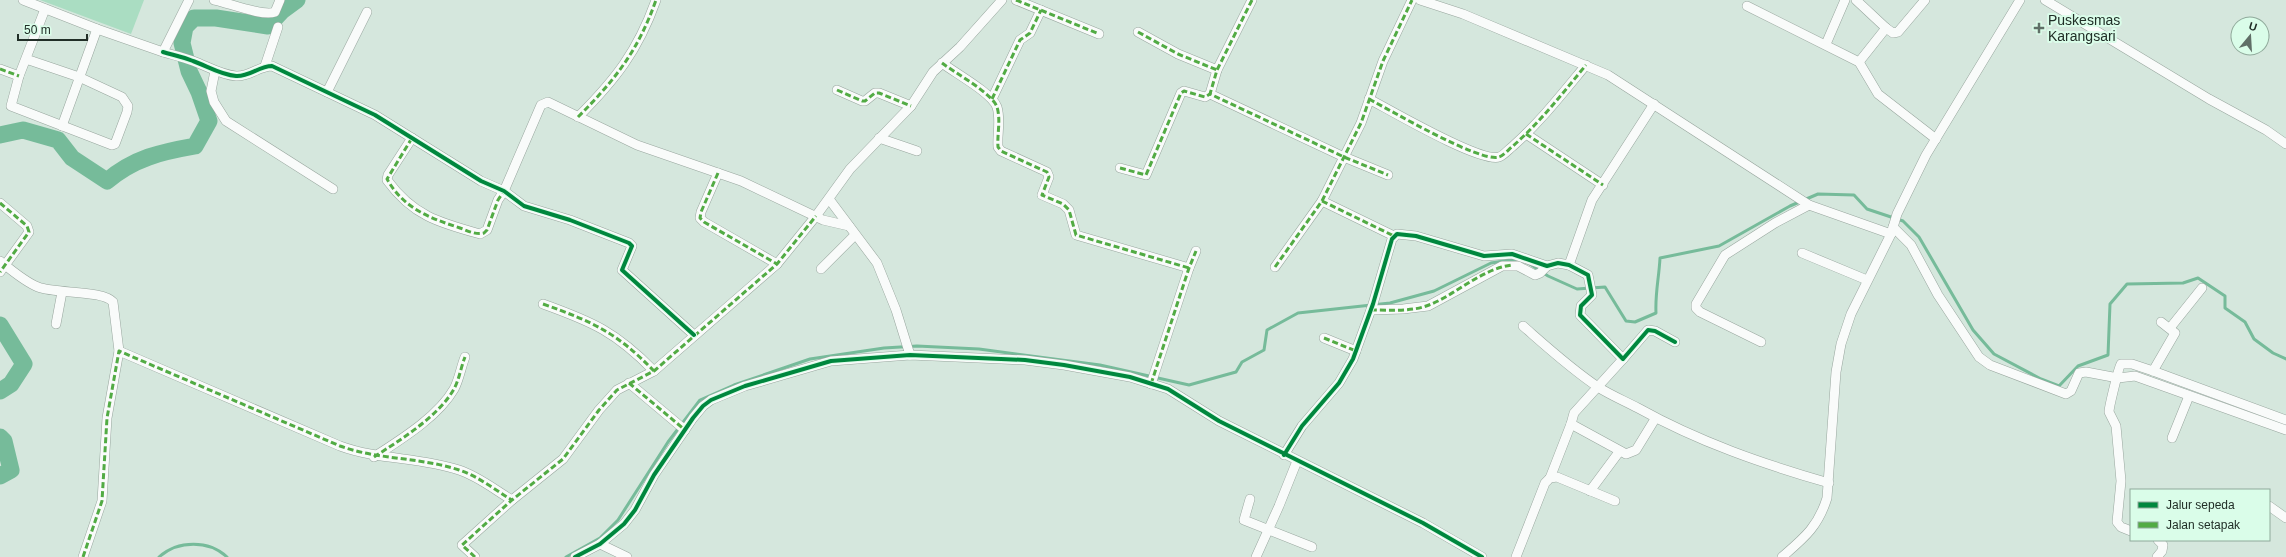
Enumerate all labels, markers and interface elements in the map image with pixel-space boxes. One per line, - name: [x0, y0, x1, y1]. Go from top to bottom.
- place label: Puskesmas Karangsari: [2048, 12, 2120, 44]
- scale bar: [18, 16, 87, 42]
- north arrow: [2230, 16, 2270, 56]
- text: U: [2247, 20, 2259, 33]
- marker: Puskesmas Karangsari: [2033, 22, 2045, 34]
- text: 50 m: [24, 23, 51, 37]
- legend: [2130, 489, 2270, 541]
- text: Jalur sepeda: [2166, 498, 2235, 512]
- text: Jalan setapak: [2166, 518, 2241, 532]

